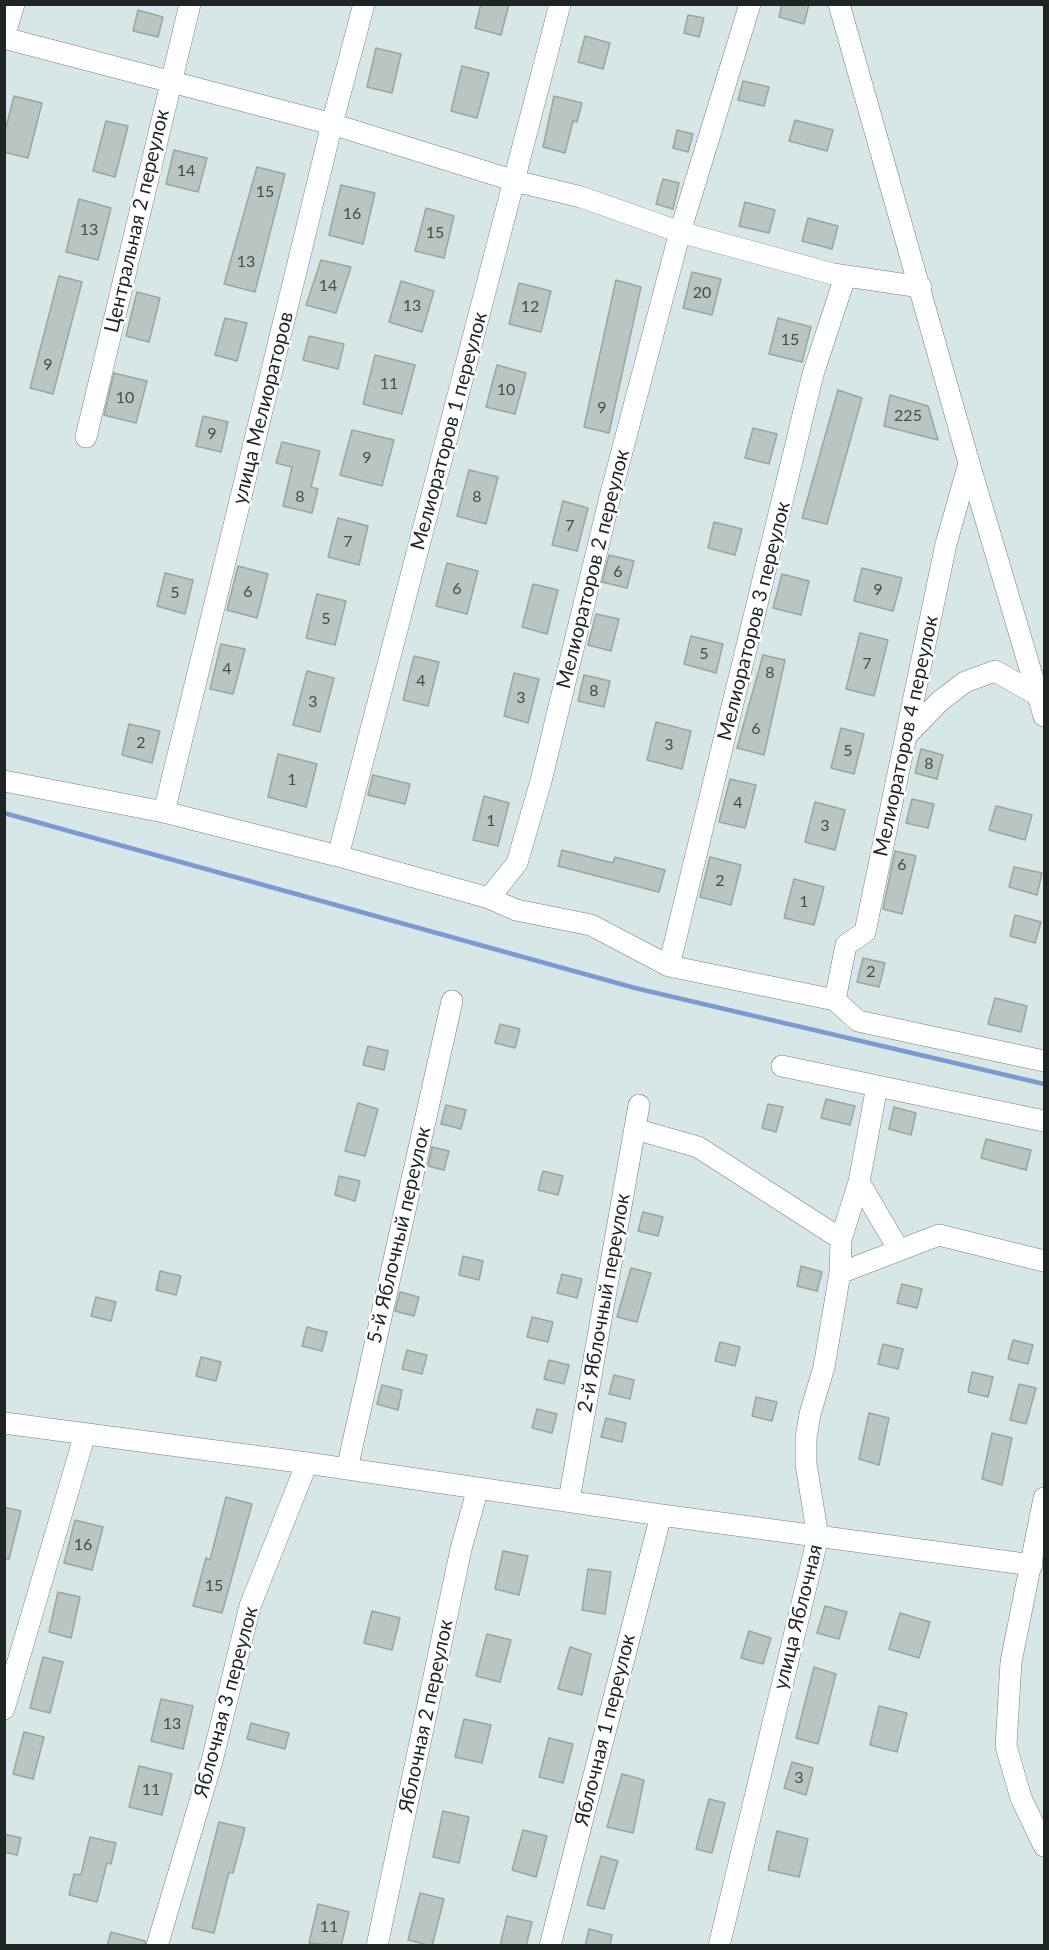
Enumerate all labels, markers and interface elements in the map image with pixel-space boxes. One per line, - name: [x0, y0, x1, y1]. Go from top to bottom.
- street label: Центральная 2 переулок: [100, 107, 174, 335]
- house number: 14: [177, 161, 195, 181]
- house number: 15: [256, 182, 274, 202]
- house number: 16: [343, 204, 361, 224]
- house number: 13: [80, 220, 98, 240]
- house number: 15: [426, 223, 444, 243]
- house number: 13: [237, 252, 255, 272]
- house number: 14: [319, 276, 337, 296]
- house number: 20: [693, 283, 711, 303]
- house number: 13: [403, 296, 421, 316]
- house number: 12: [521, 297, 539, 317]
- street label: улица Мелиораторов: [227, 309, 299, 507]
- street label: Мелиораторов 1 переулок: [406, 309, 492, 553]
- house number: 15: [781, 330, 799, 350]
- house number: 9: [43, 355, 53, 375]
- house number: 11: [380, 374, 398, 394]
- house number: 10: [497, 380, 515, 400]
- house number: 10: [116, 388, 134, 408]
- house number: 9: [597, 398, 607, 418]
- house number: 225: [894, 406, 922, 426]
- house number: 9: [207, 424, 217, 444]
- street label: Мелиораторов 2 переулок: [552, 447, 634, 691]
- house number: 9: [362, 448, 372, 468]
- house number: 8: [295, 487, 305, 507]
- house number: 8: [472, 487, 482, 507]
- street label: Мелиораторов 3 переулок: [713, 499, 795, 743]
- house number: 7: [565, 516, 575, 536]
- house number: 7: [343, 532, 353, 552]
- house number: 6: [613, 562, 623, 582]
- house number: 6: [452, 579, 462, 599]
- house number: 9: [873, 580, 883, 600]
- house number: 6: [243, 582, 253, 602]
- house number: 5: [170, 583, 180, 603]
- house number: 5: [321, 609, 331, 629]
- street label: Мелиораторов 4 переулок: [869, 613, 943, 859]
- house number: 5: [699, 644, 709, 664]
- house number: 7: [862, 654, 872, 674]
- house number: 4: [222, 659, 232, 679]
- house number: 8: [765, 663, 775, 683]
- house number: 4: [416, 671, 426, 691]
- house number: 8: [589, 681, 599, 701]
- house number: 3: [516, 688, 526, 708]
- house number: 3: [308, 692, 318, 712]
- house number: 6: [751, 719, 761, 739]
- house number: 2: [136, 733, 146, 753]
- house number: 3: [664, 735, 674, 755]
- house number: 5: [843, 741, 853, 761]
- house number: 8: [924, 754, 934, 774]
- house number: 1: [287, 770, 297, 790]
- house number: 4: [733, 793, 743, 813]
- house number: 1: [486, 811, 496, 831]
- house number: 3: [820, 816, 830, 836]
- house number: 6: [897, 855, 907, 875]
- house number: 2: [715, 871, 725, 891]
- house number: 1: [799, 892, 809, 912]
- house number: 2: [866, 962, 876, 982]
- street label: 5-й Яблочный переулок: [362, 1124, 436, 1346]
- street label: 2-й Яблочный переулок: [573, 1192, 635, 1414]
- house number: 16: [74, 1535, 92, 1555]
- street label: улица Яблочная: [768, 1542, 828, 1692]
- house number: 15: [205, 1576, 223, 1596]
- street label: Яблочная 3 переулок: [189, 1604, 263, 1800]
- street label: Яблочная 2 переулок: [394, 1617, 458, 1815]
- street label: Яблочная 1 переулок: [570, 1632, 640, 1828]
- house number: 13: [163, 1714, 181, 1734]
- house number: 3: [794, 1768, 804, 1788]
- house number: 11: [142, 1780, 160, 1800]
- house number: 11: [320, 1917, 338, 1937]

